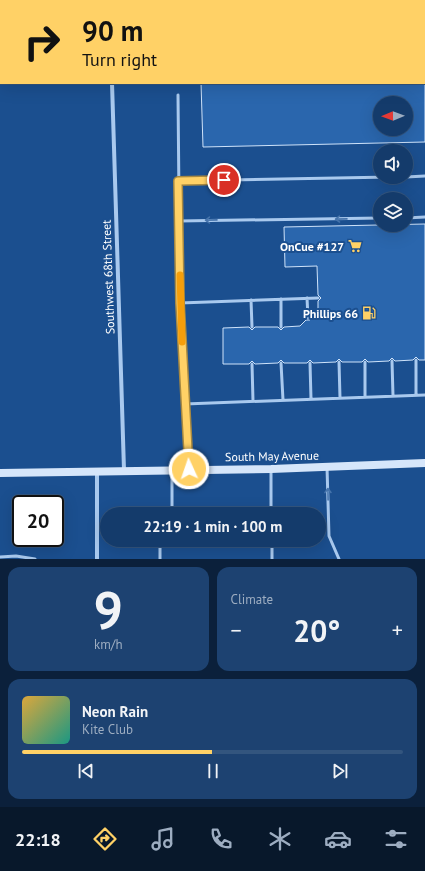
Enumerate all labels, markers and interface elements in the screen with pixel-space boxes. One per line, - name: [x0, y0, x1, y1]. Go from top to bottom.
- text: 90 m: [82, 12, 143, 49]
- icon: right: [16, 16, 68, 68]
- text: Turn right: [82, 48, 157, 71]
- north arrow: [373, 96, 413, 136]
- map controls: [373, 96, 413, 232]
- button: sound: [373, 144, 413, 184]
- pin: [207, 163, 241, 197]
- icon: arrive: [213, 169, 235, 191]
- button: layers: [373, 192, 413, 232]
- one-way arrow: [335, 215, 348, 222]
- one-way arrow: [205, 216, 218, 224]
- street label: Southwest 68th Street: [99, 219, 117, 335]
- supermarket icon: OnCue #127: [347, 238, 363, 254]
- place label: OnCue #127: [280, 239, 344, 254]
- fuel station icon: Phillips 66: [361, 305, 377, 321]
- place label: Phillips 66: [303, 306, 358, 321]
- position arrow: [168, 448, 210, 490]
- street label: South May Avenue: [225, 448, 319, 464]
- one-way arrow: [324, 488, 332, 501]
- speed limit sign: 20: [12, 495, 64, 547]
- text: 22:19 · 1 min · 100 m: [144, 517, 282, 536]
- text: 9: [94, 576, 123, 643]
- text: Climate: [231, 591, 273, 608]
- text: 20°: [293, 611, 340, 650]
- text: −: [231, 616, 242, 644]
- text: +: [392, 616, 403, 644]
- text: km/h: [94, 636, 123, 653]
- text: Neon Rain: [82, 702, 148, 721]
- text: Kite Club: [82, 721, 133, 738]
- icon: previous: [75, 760, 97, 782]
- icon: pause: [202, 760, 224, 782]
- icon: next: [329, 760, 351, 782]
- icon: directions: [91, 825, 119, 853]
- icon: music: [149, 825, 177, 853]
- icon: phone: [207, 825, 235, 853]
- icon: climate: [266, 825, 294, 853]
- icon: car: [324, 825, 352, 853]
- icon: filters: [382, 825, 410, 853]
- text: 22:18: [15, 828, 61, 851]

